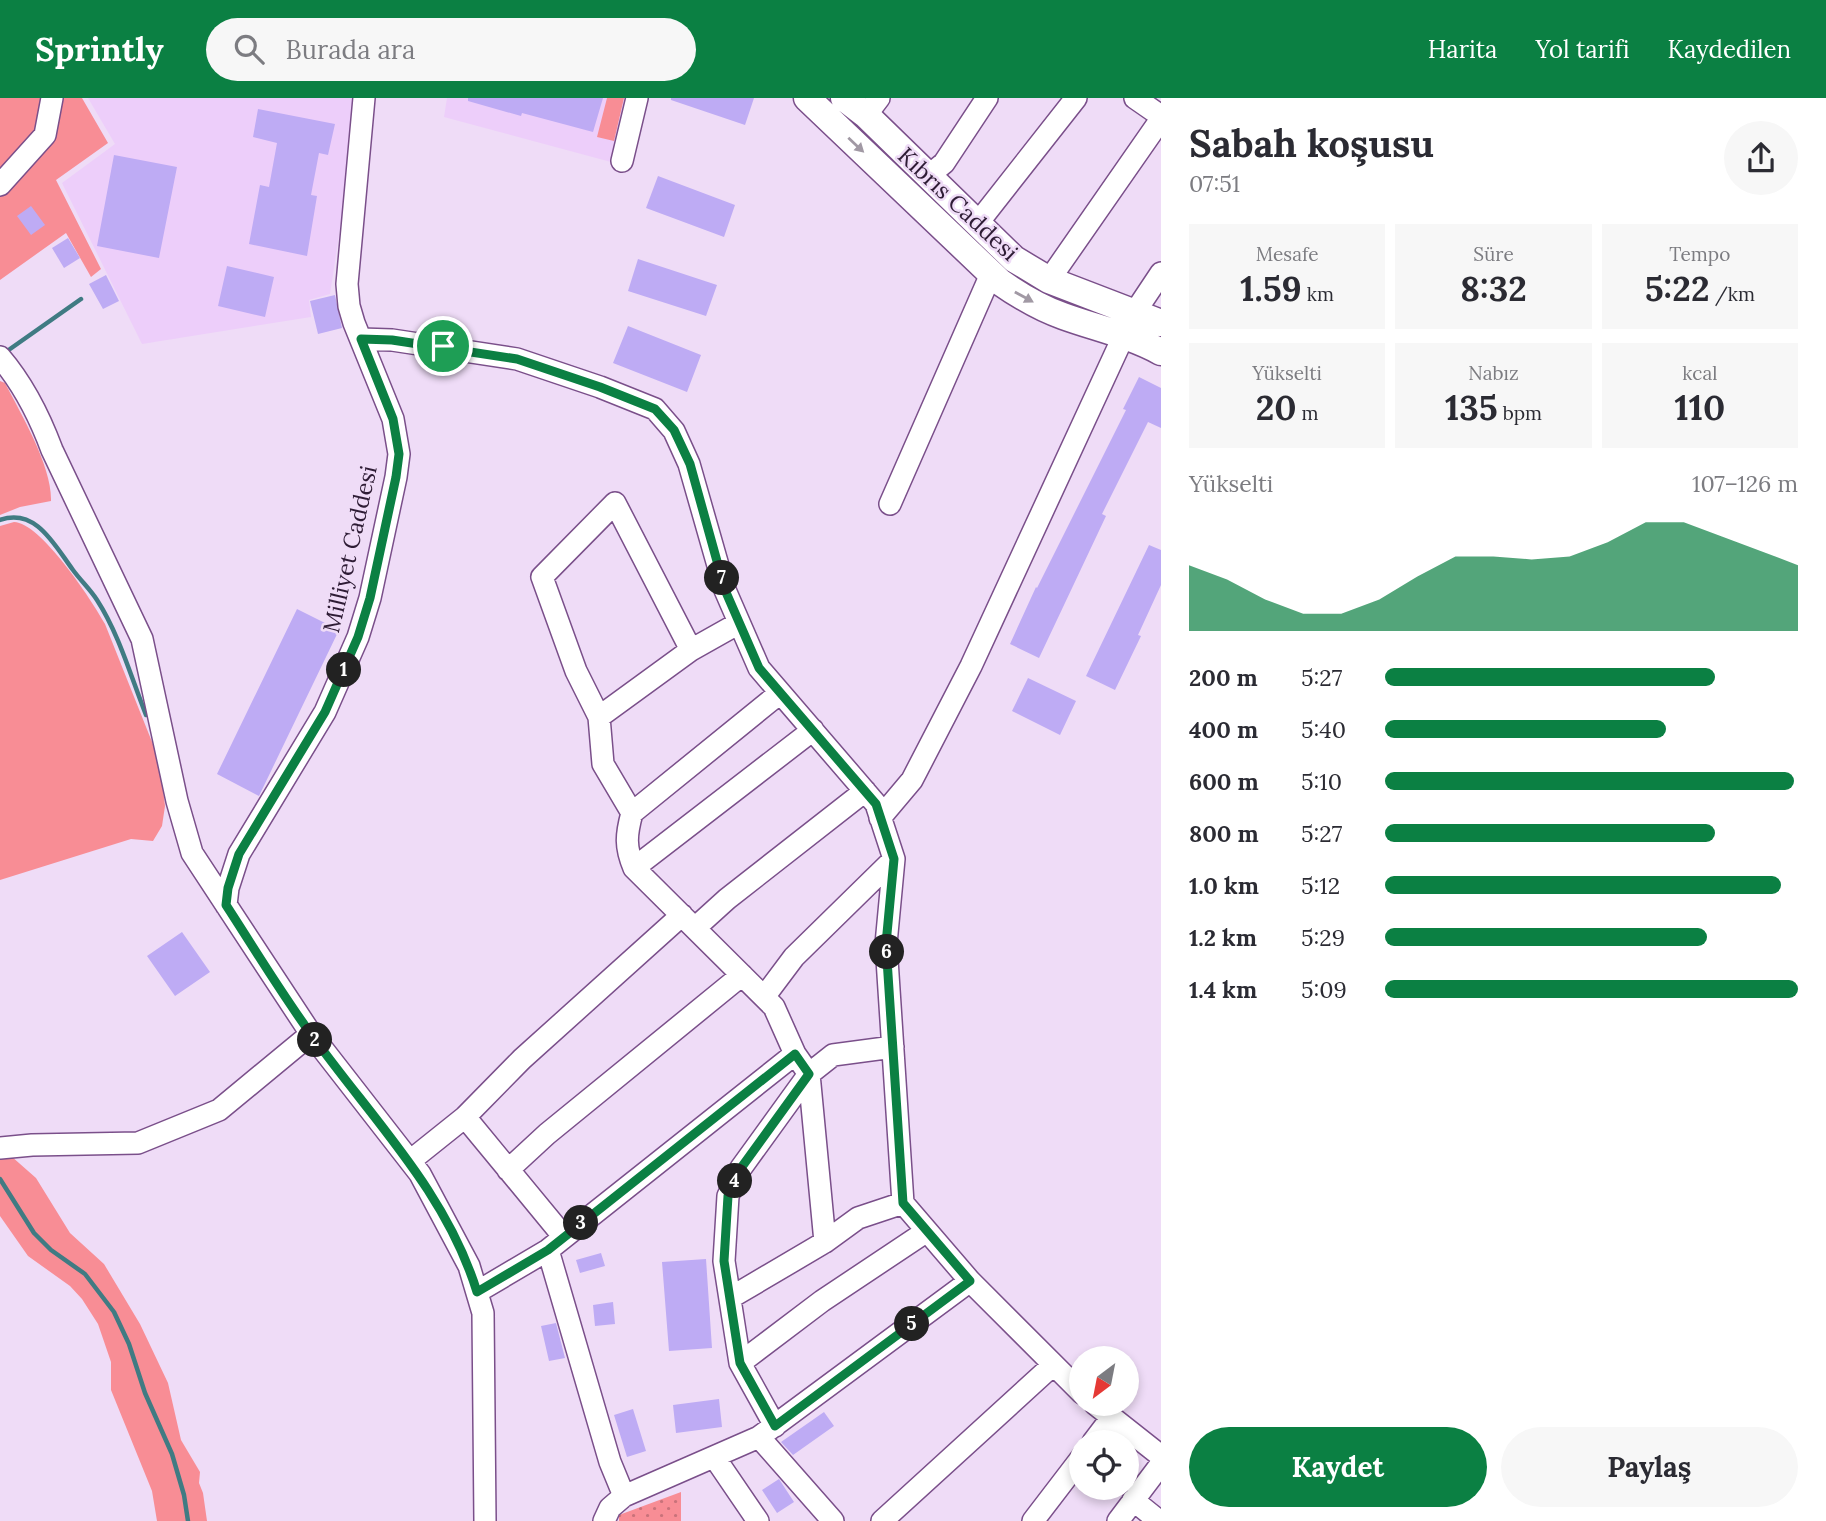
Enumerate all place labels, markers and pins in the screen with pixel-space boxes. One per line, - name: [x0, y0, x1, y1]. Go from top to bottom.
- pin: [413, 316, 473, 376]
- pin: 7: [704, 560, 740, 596]
- pin: 1: [326, 652, 362, 688]
- pin: 6: [870, 934, 904, 970]
- pin: 2: [298, 1023, 332, 1058]
- pin: 4: [718, 1164, 752, 1198]
- pin: 3: [564, 1206, 598, 1240]
- pin: 5: [894, 1306, 930, 1342]

